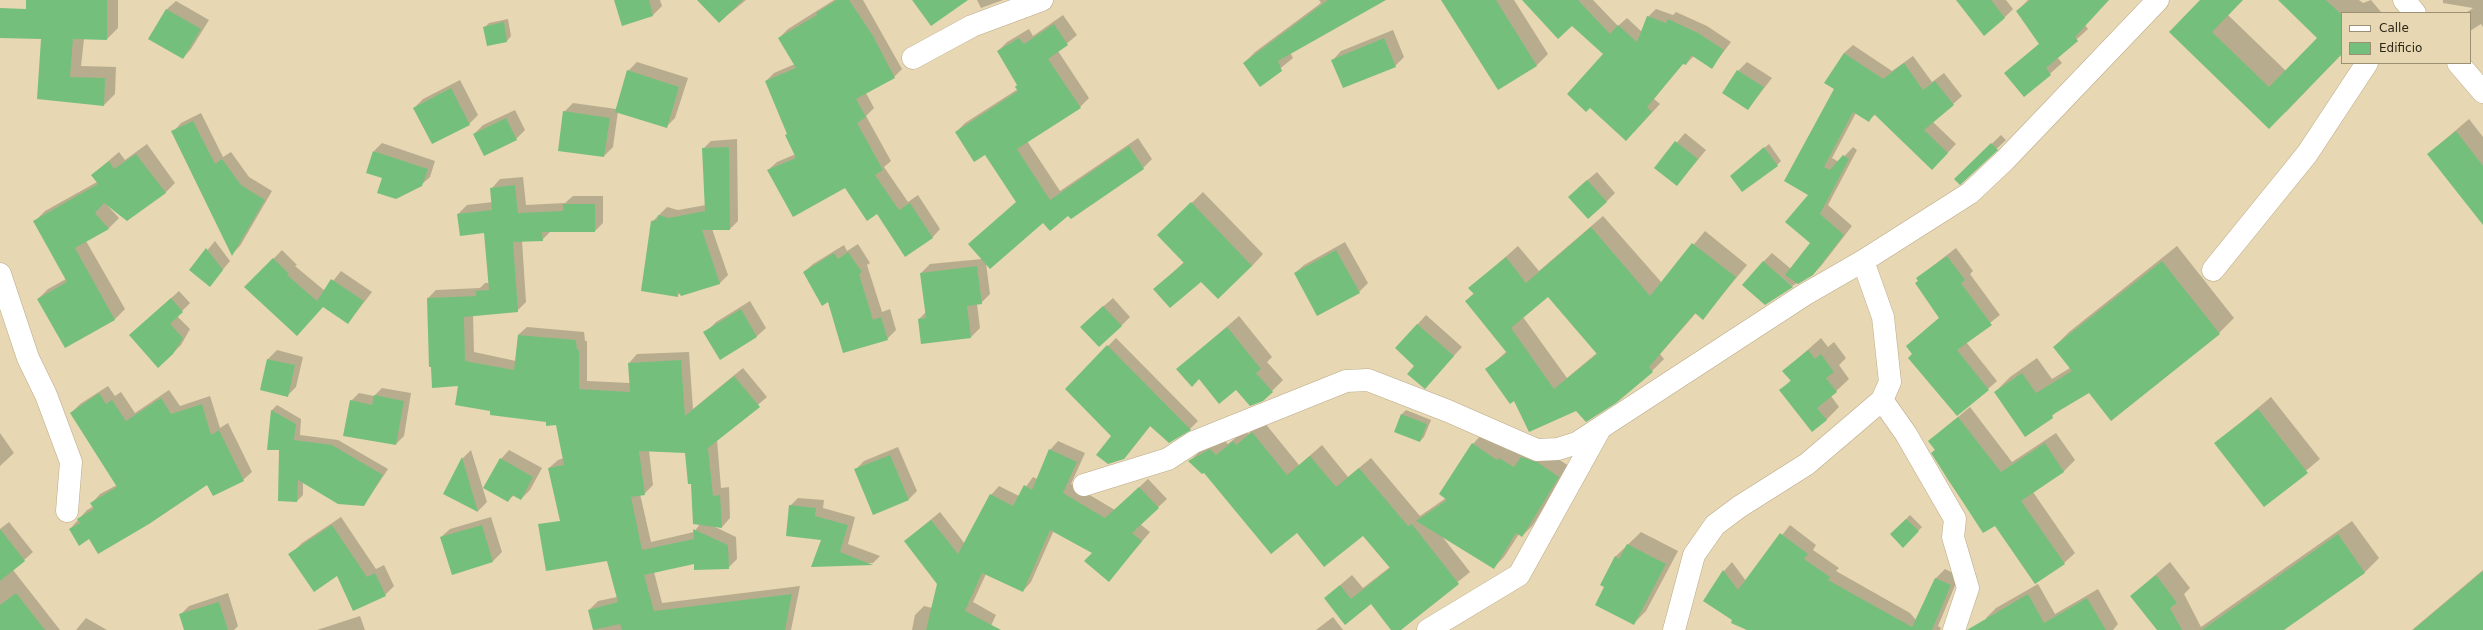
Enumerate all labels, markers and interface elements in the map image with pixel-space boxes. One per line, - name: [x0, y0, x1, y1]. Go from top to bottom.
- legend: [2341, 12, 2471, 64]
- text: Calle: [2379, 21, 2409, 35]
- text: Edificio: [2379, 41, 2422, 55]

